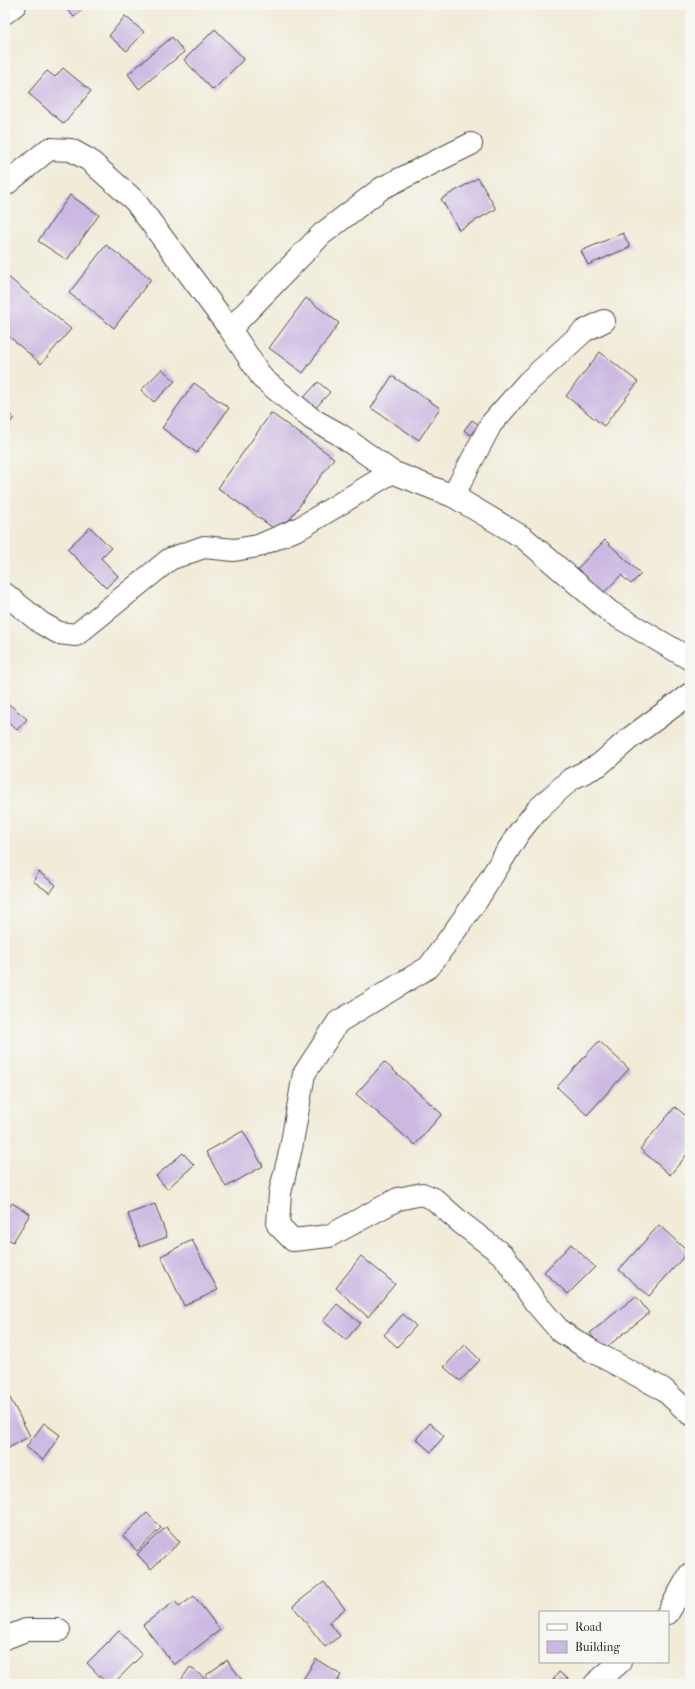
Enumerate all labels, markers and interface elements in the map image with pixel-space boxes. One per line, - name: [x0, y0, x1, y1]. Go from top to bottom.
- legend: [539, 1611, 669, 1663]
- text: Road: [575, 1620, 602, 1634]
- text: Building: [575, 1640, 620, 1654]

